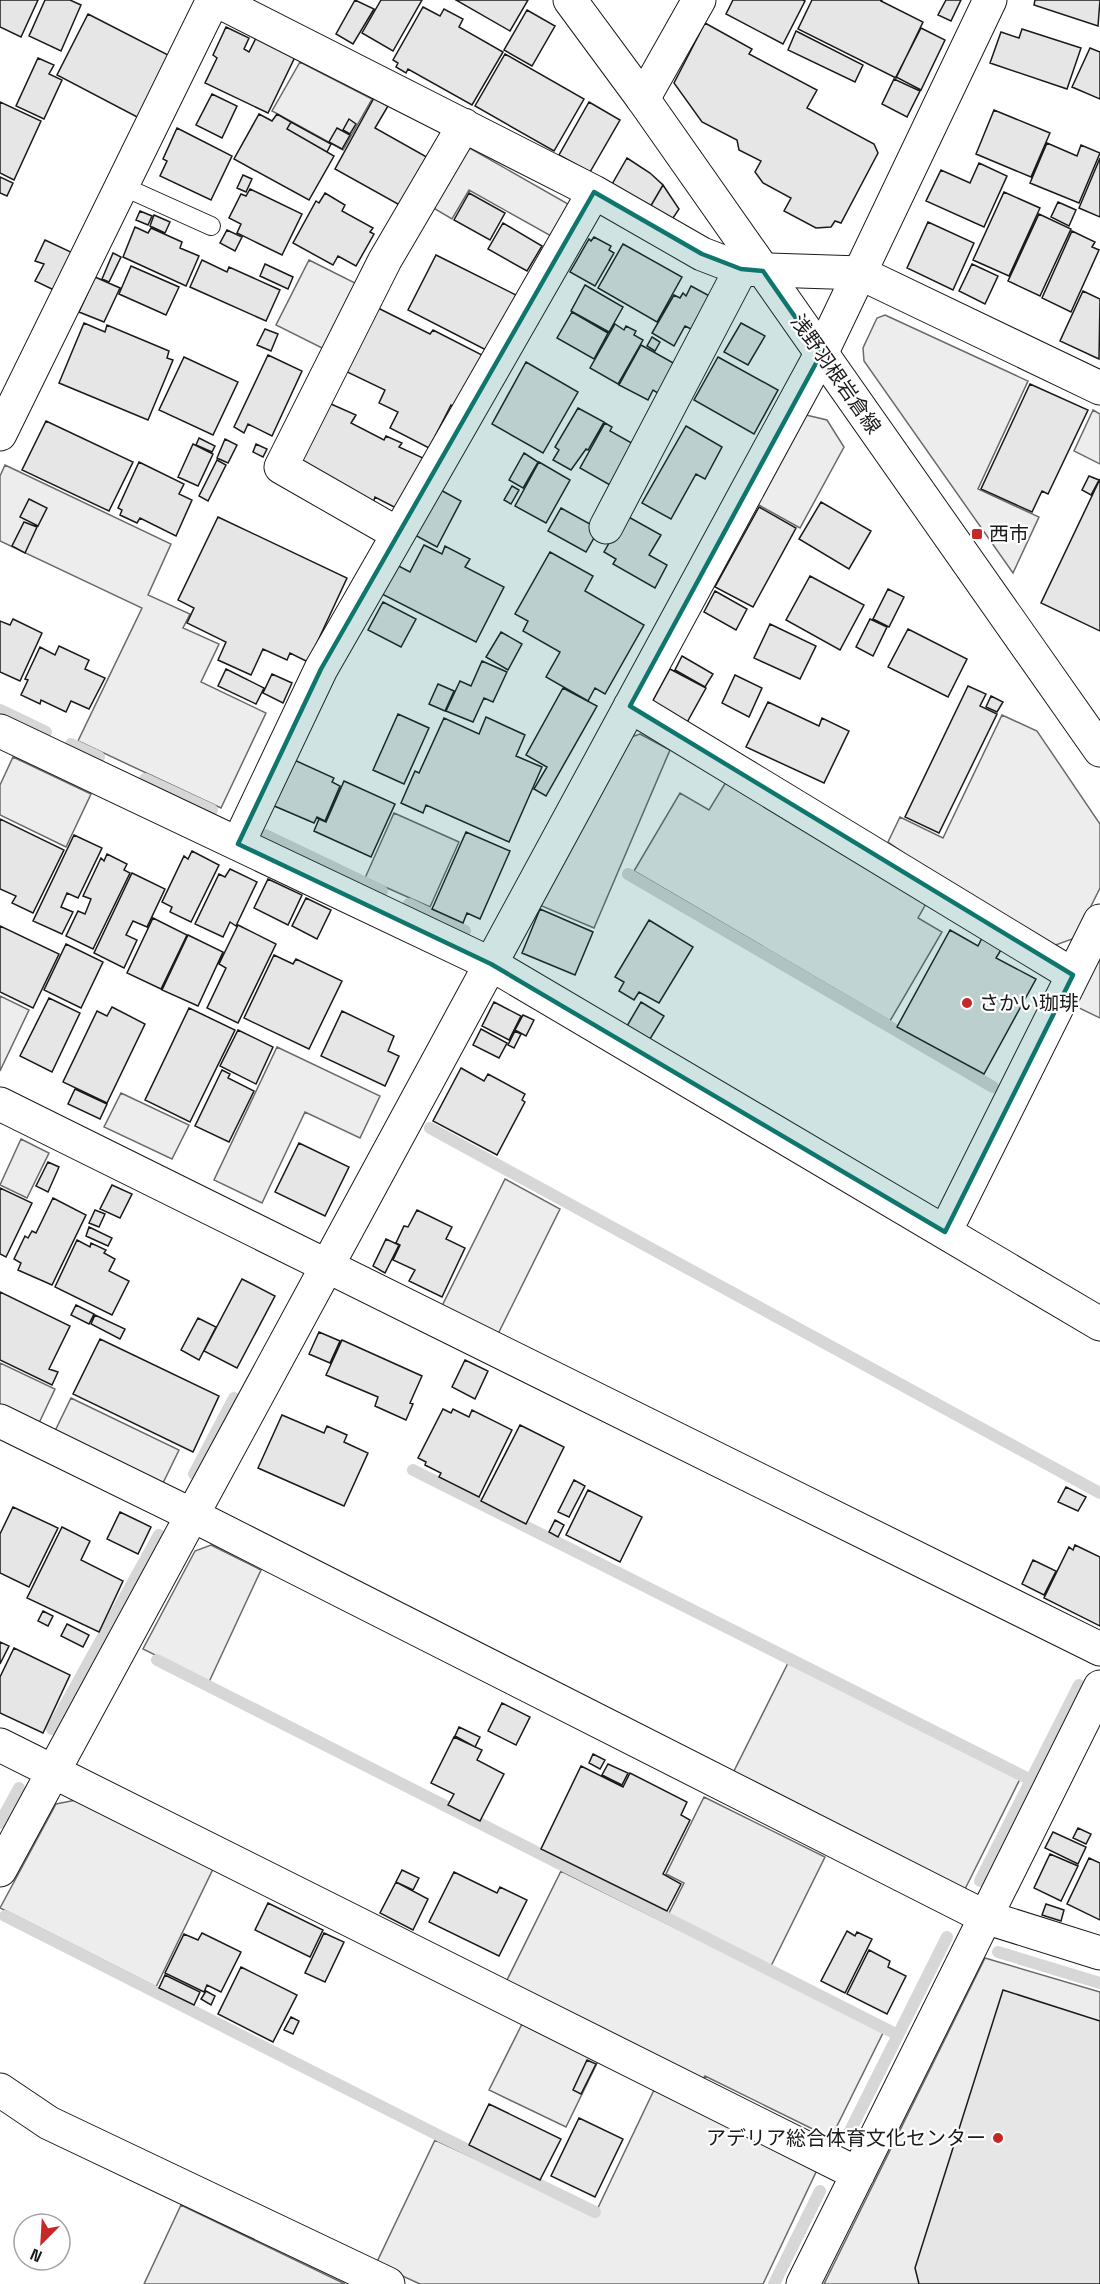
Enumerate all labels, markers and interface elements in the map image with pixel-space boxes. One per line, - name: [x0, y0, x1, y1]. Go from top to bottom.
- street label: 浅野羽根岩倉線: [785, 309, 887, 439]
- place label: 西市: [989, 521, 1029, 547]
- marker: 西市: [970, 527, 984, 541]
- place label: さかい珈琲: [979, 990, 1079, 1016]
- marker: さかい珈琲: [960, 996, 974, 1010]
- place label: アデリア総合体育文化センター: [706, 2125, 986, 2151]
- marker: アデリア総合体育文化センター: [991, 2131, 1005, 2145]
- north arrow: [12, 2212, 72, 2272]
- text: N: [27, 2243, 45, 2267]

